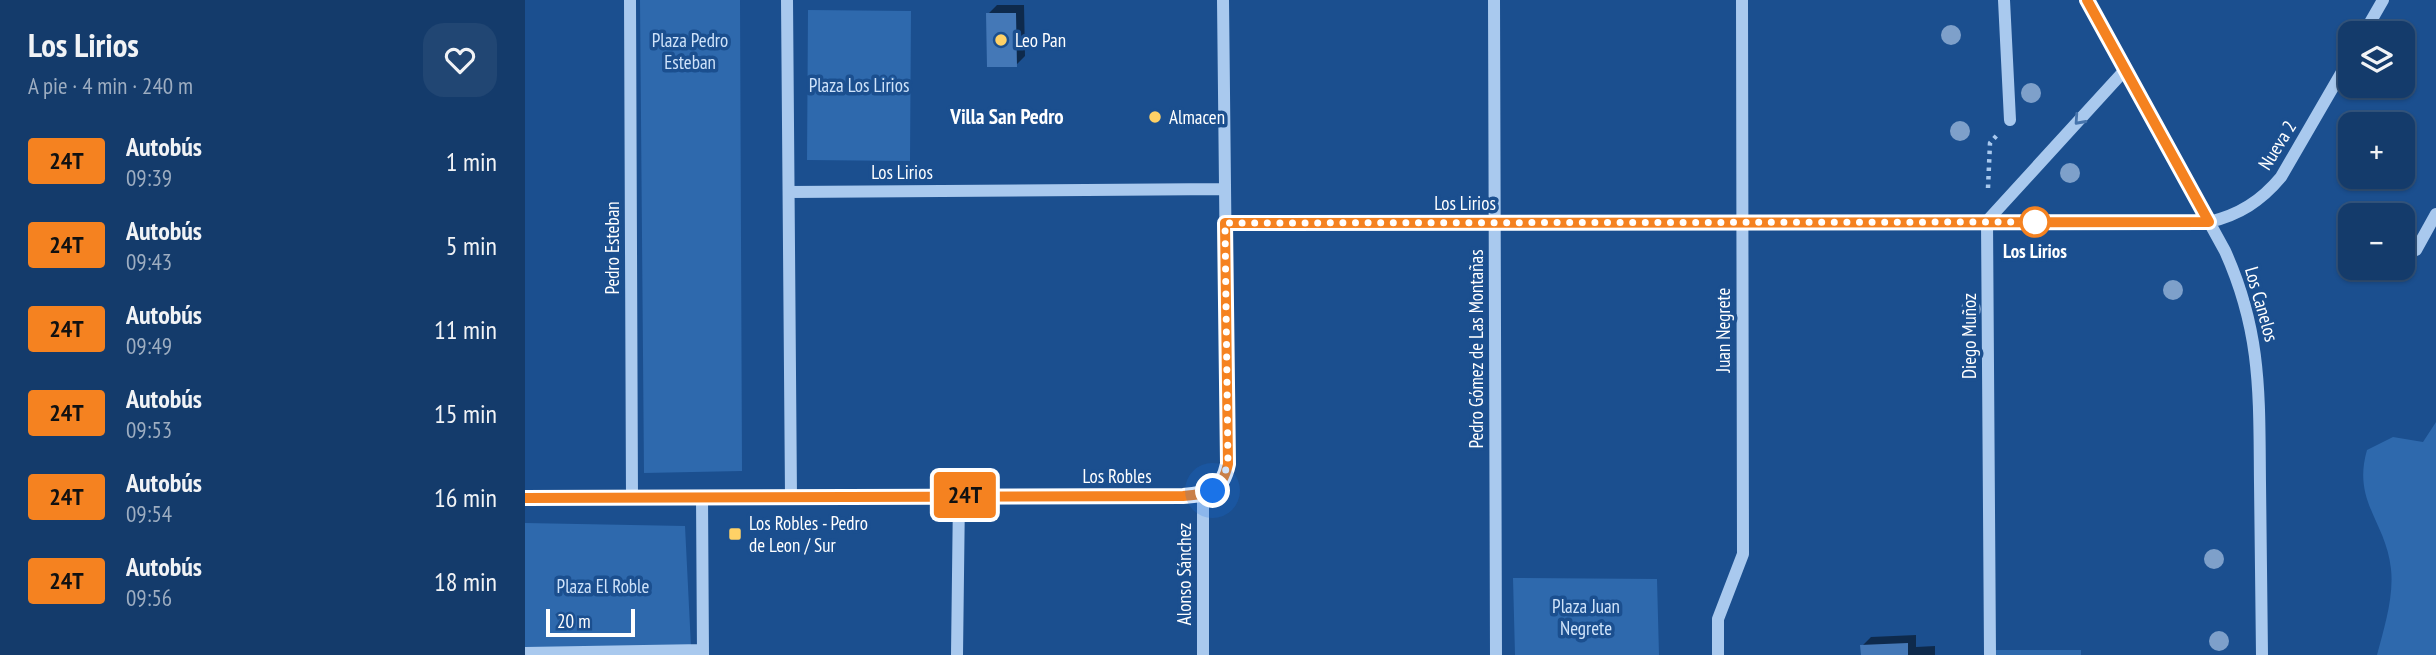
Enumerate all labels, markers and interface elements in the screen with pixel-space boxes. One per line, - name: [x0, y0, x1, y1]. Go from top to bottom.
- map controls: [2338, 21, 2415, 280]
- button: layers: [2338, 21, 2415, 98]
- text: Los Lirios: [28, 23, 139, 66]
- button: heart: [423, 23, 497, 97]
- park label: Plaza Pedro Esteban: [652, 28, 728, 74]
- place label: Leo Pan: [1015, 28, 1066, 52]
- marker: Leo Pan: [993, 32, 1009, 48]
- text: A pie · 4 min · 240 m: [28, 71, 193, 100]
- park label: Plaza Los Lirios: [809, 73, 909, 97]
- district label: Villa San Pedro: [949, 103, 1064, 130]
- place label: Almacen: [1169, 105, 1225, 129]
- marker: Almacen: [1147, 109, 1163, 125]
- one-way arrow: [2075, 112, 2087, 125]
- button: +: [2338, 112, 2415, 189]
- street label: Nueva 2: [2253, 116, 2301, 174]
- text: Autobús: [126, 130, 202, 163]
- text: 24T: [49, 145, 84, 176]
- text: 1 min: [446, 145, 497, 178]
- street label: Los Lirios: [871, 160, 933, 184]
- text: 09:39: [126, 163, 172, 192]
- street label: Los Lirios: [1434, 191, 1496, 215]
- street label: Pedro Esteban: [600, 201, 624, 295]
- button: −: [2338, 203, 2415, 280]
- marker: Los Lirios: [2020, 207, 2050, 237]
- text: Autobús: [126, 214, 202, 247]
- text: 24T: [49, 229, 84, 260]
- text: 5 min: [446, 229, 497, 262]
- place label: Los Lirios: [2003, 239, 2067, 263]
- text: 09:43: [126, 247, 172, 276]
- street label: Pedro Gómez de Las Montañas: [1464, 249, 1488, 449]
- street label: Los Canelos: [2240, 264, 2284, 344]
- street label: Juan Negrete: [1711, 287, 1735, 373]
- street label: Diego Muñoz: [1957, 293, 1981, 379]
- text: Autobús: [126, 298, 202, 331]
- text: 24T: [49, 313, 84, 344]
- text: 11 min: [434, 313, 497, 346]
- text: 09:49: [126, 331, 172, 360]
- text: Autobús: [126, 382, 202, 415]
- text: 24T: [49, 397, 84, 428]
- text: 15 min: [434, 397, 497, 430]
- text: 09:53: [126, 415, 172, 444]
- street label: Los Robles: [1082, 464, 1152, 488]
- text: Autobús: [126, 466, 202, 499]
- line badge: 24T: [925, 472, 1005, 518]
- your location: [1195, 473, 1230, 508]
- text: 24T: [948, 479, 982, 510]
- text: 24T: [49, 481, 84, 512]
- text: 16 min: [434, 481, 497, 514]
- text: 09:54: [126, 499, 172, 528]
- place label: Los Robles - Pedro de Leon / Sur: [749, 511, 868, 557]
- street label: Alonso Sánchez: [1172, 523, 1196, 625]
- marker: Los Robles - Pedro de Leon / Sur: [727, 526, 743, 542]
- text: Autobús: [126, 550, 202, 583]
- text: 24T: [49, 565, 84, 596]
- text: 18 min: [434, 565, 497, 598]
- park label: Plaza El Roble: [557, 574, 650, 598]
- text: 09:56: [126, 583, 172, 612]
- park label: Plaza Juan Negrete: [1552, 594, 1620, 640]
- scale bar: [546, 606, 635, 638]
- text: 20 m: [557, 609, 591, 633]

